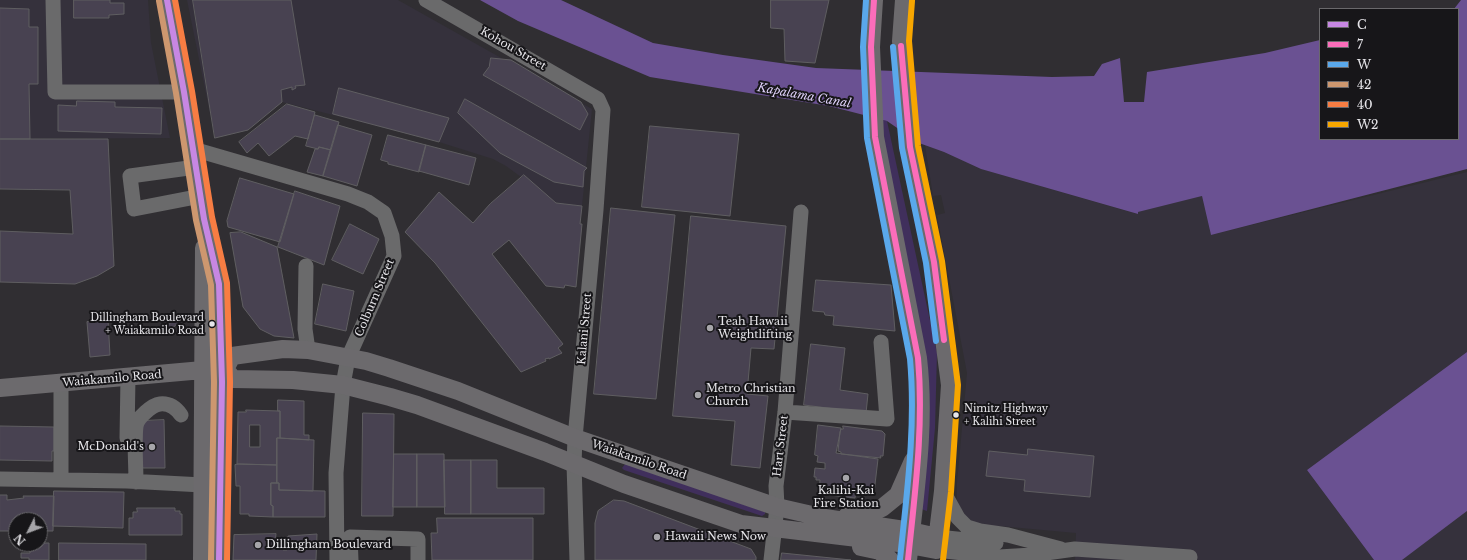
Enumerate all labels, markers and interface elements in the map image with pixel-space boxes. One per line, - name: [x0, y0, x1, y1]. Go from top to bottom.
- legend: [1319, 8, 1459, 140]
- text: C: [1357, 17, 1367, 32]
- street label: Kohou Street: [478, 25, 548, 73]
- text: 7: [1357, 37, 1363, 52]
- text: W: [1357, 57, 1371, 72]
- text: 42: [1357, 77, 1371, 92]
- water label: Kapalama Canal: [756, 81, 852, 111]
- text: 40: [1357, 97, 1373, 112]
- text: W2: [1357, 117, 1379, 132]
- street label: Colburn Street: [353, 257, 397, 339]
- street label: Kalani Street: [575, 293, 595, 365]
- place label: Dillingham Boulevard + Waiakamilo Road: [90, 312, 204, 336]
- place label: Teah Hawaii Weightlifting: [718, 315, 792, 341]
- marker: Dillingham Boulevard + Waiakamilo Road: [207, 319, 217, 329]
- marker: Teah Hawaii Weightlifting: [705, 323, 715, 333]
- street label: Waiakamilo Road: [62, 368, 162, 390]
- place label: Metro Christian Church: [706, 382, 796, 408]
- marker: Metro Christian Church: [693, 390, 703, 400]
- place label: Nimitz Highway + Kalihi Street: [964, 403, 1048, 426]
- marker: Nimitz Highway + Kalihi Street: [951, 410, 961, 420]
- street label: Hart Street: [771, 414, 791, 478]
- street label: Waiakamilo Road: [590, 438, 688, 482]
- place label: McDonald's: [78, 440, 144, 454]
- marker: McDonald's: [147, 442, 157, 452]
- marker: Kalihi-Kai Fire Station: [841, 473, 851, 483]
- place label: Kalihi-Kai Fire Station: [813, 484, 879, 510]
- north arrow: [8, 512, 48, 552]
- place label: Hawaii News Now: [665, 530, 766, 544]
- text: N: [11, 531, 28, 548]
- marker: Hawaii News Now: [652, 532, 662, 542]
- place label: Dillingham Boulevard: [266, 538, 391, 552]
- marker: Dillingham Boulevard: [253, 540, 263, 550]

